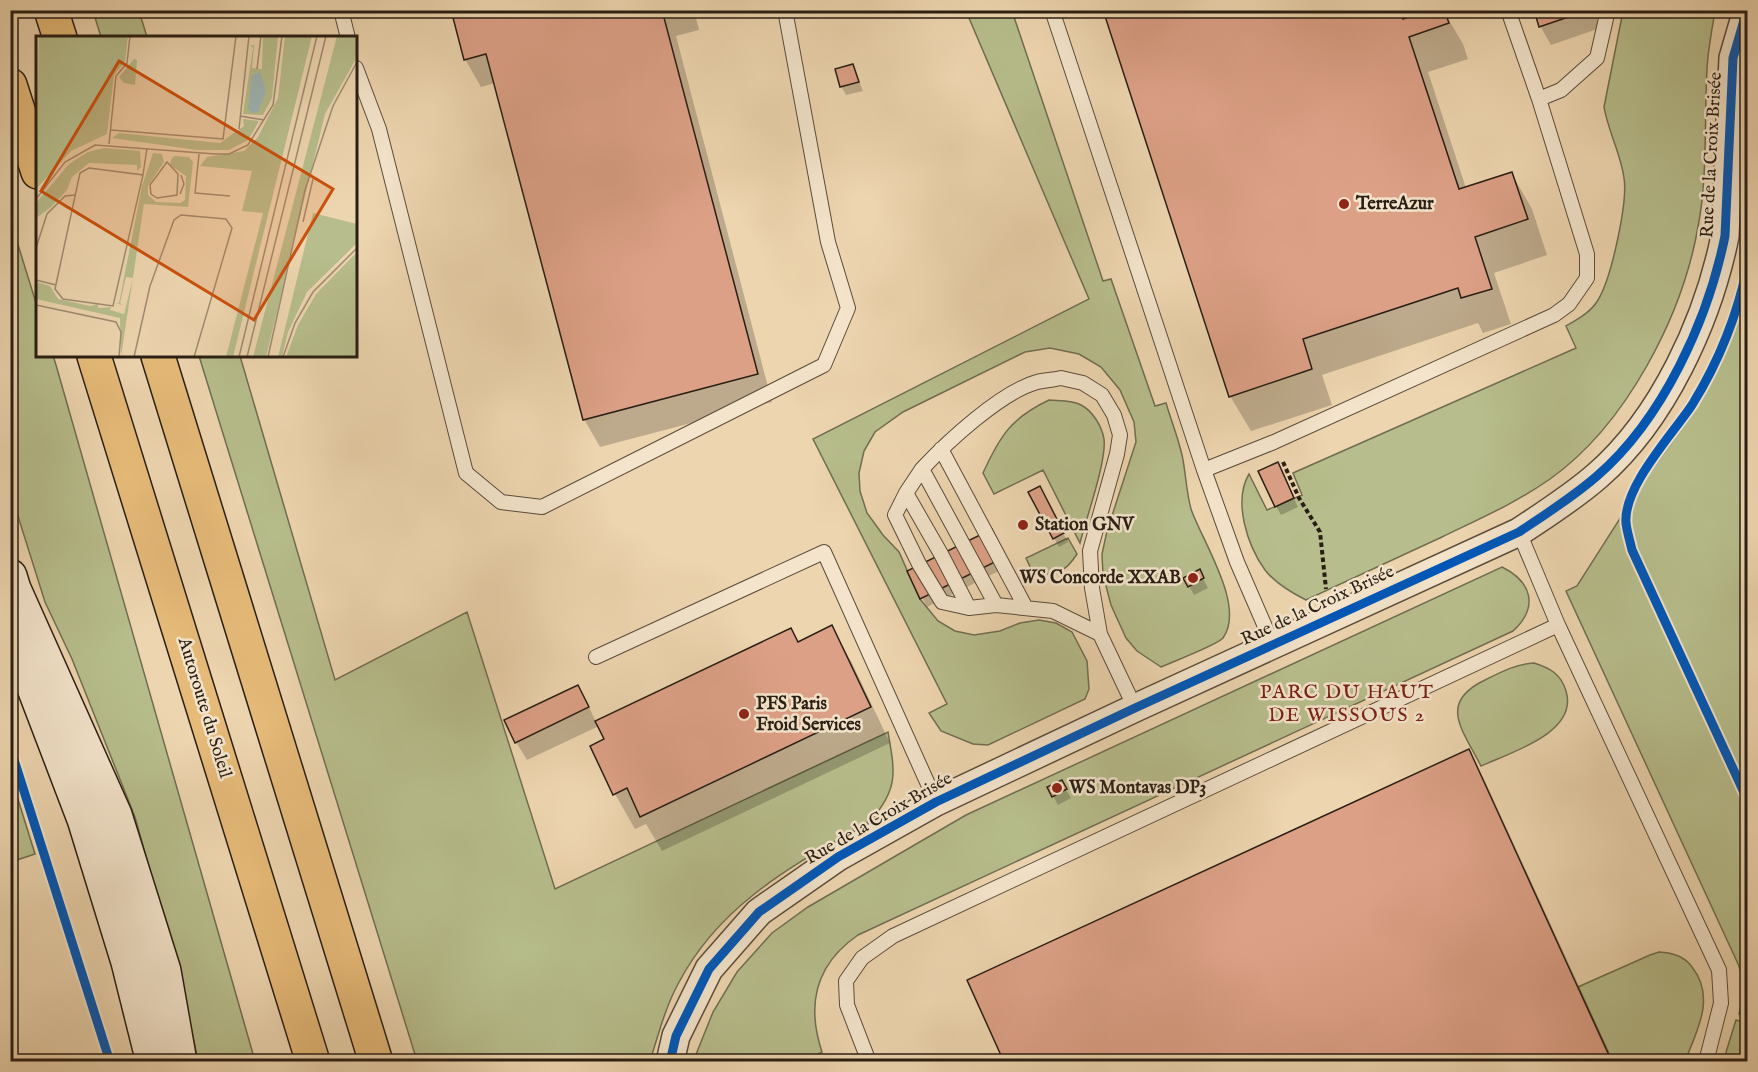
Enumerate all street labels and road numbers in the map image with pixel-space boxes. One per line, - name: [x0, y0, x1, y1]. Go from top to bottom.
- street label: Rue de la Croix Brisée: [1696, 71, 1728, 239]
- street label: Rue de la Croix Brisée: [1238, 560, 1398, 652]
- street label: Autoroute du Soleil: [171, 634, 236, 781]
- street label: Rue de la Croix Brisée: [801, 767, 957, 871]

